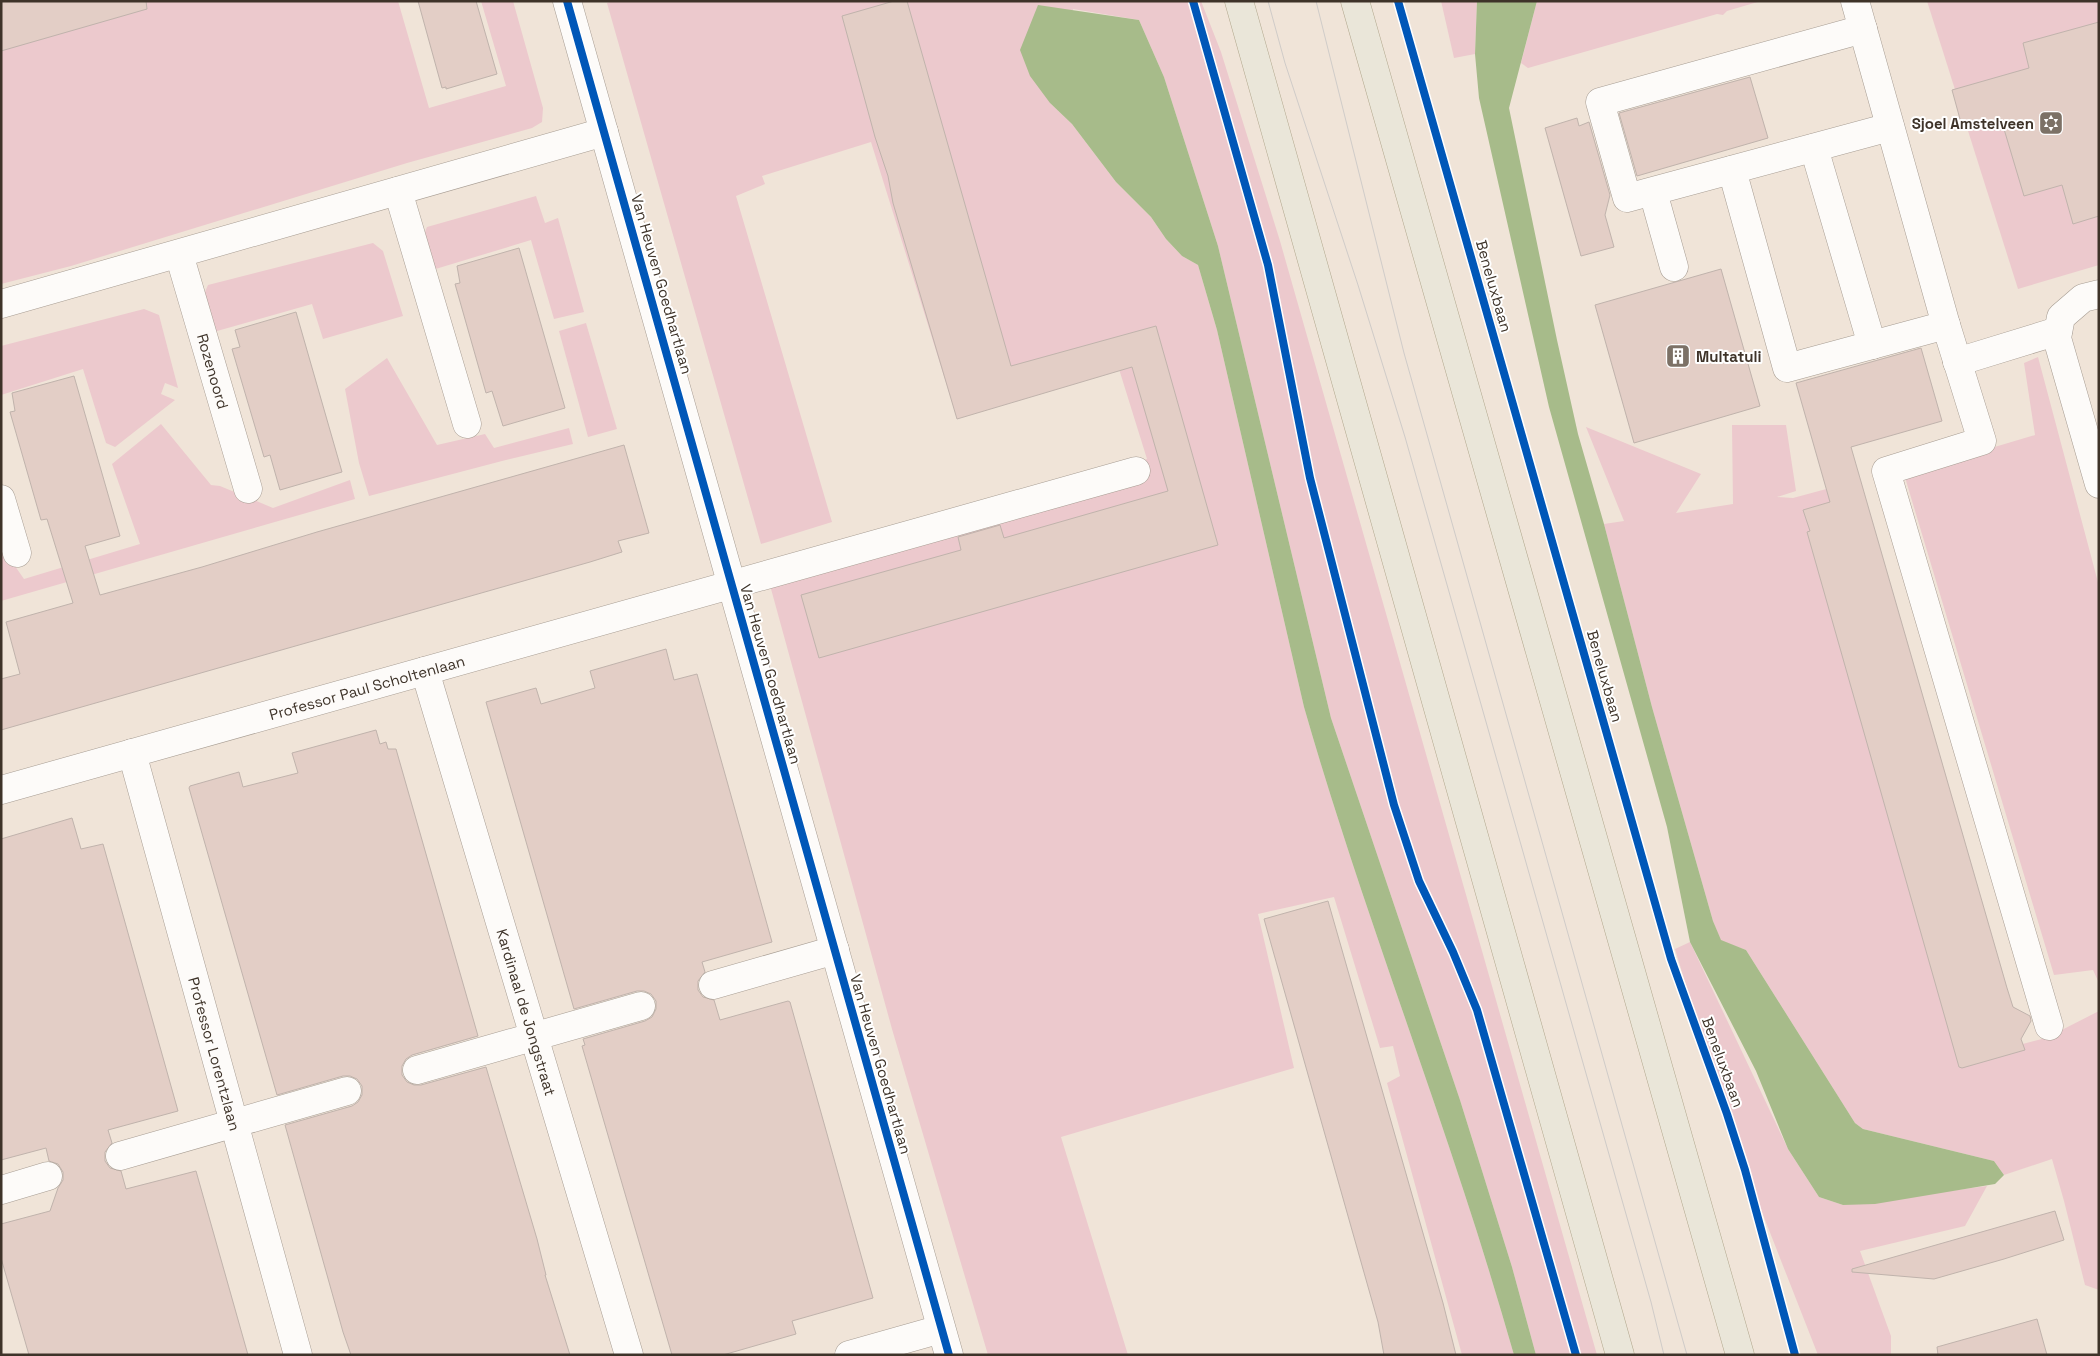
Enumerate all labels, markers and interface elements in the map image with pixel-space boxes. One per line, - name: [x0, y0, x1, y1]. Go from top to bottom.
- synagogue icon: Sjoel Amstelveen: [2038, 110, 2064, 136]
- place label: Sjoel Amstelveen: [1912, 114, 2034, 133]
- street label: Van Heuven Goedhartlaan: [627, 192, 697, 376]
- street label: Beneluxbaan: [1472, 238, 1516, 334]
- street label: Rozenoord: [193, 331, 233, 411]
- building icon: Multatuli: [1665, 343, 1691, 369]
- place label: Multatuli: [1696, 347, 1762, 366]
- street label: Van Heuven Goedhartlaan: [736, 582, 806, 766]
- street label: Beneluxbaan: [1583, 628, 1627, 724]
- street label: Professor Paul Scholtenlaan: [267, 651, 467, 724]
- street label: Kardinaal de Jongstraat: [493, 926, 561, 1098]
- street label: Van Heuven Goedhartlaan: [846, 972, 916, 1156]
- street label: Professor Lorentzlaan: [185, 975, 245, 1133]
- street label: Beneluxbaan: [1698, 1014, 1748, 1110]

